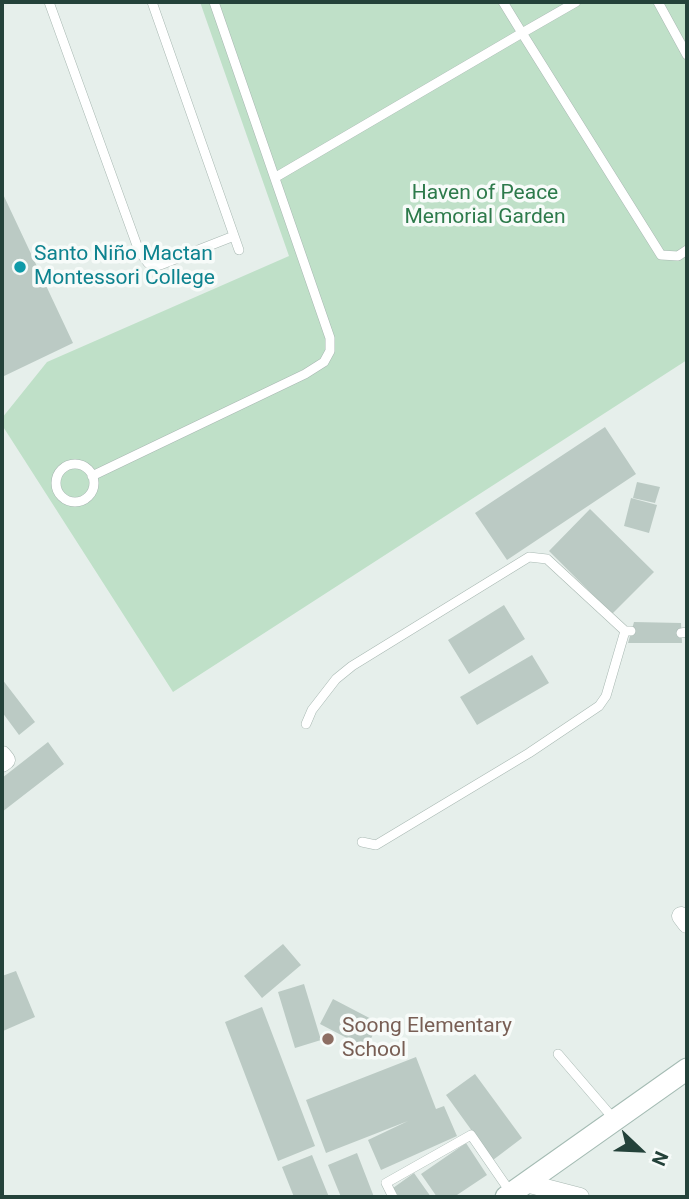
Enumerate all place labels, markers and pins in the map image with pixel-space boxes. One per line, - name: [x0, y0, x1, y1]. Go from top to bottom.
- place label: Santo Niño Mactan Montessori College: [34, 242, 215, 292]
- marker: Santo Niño Mactan Montessori College: [12, 259, 28, 275]
- place label: Soong Elementary School: [342, 1014, 512, 1064]
- marker: Soong Elementary School: [320, 1031, 336, 1047]

